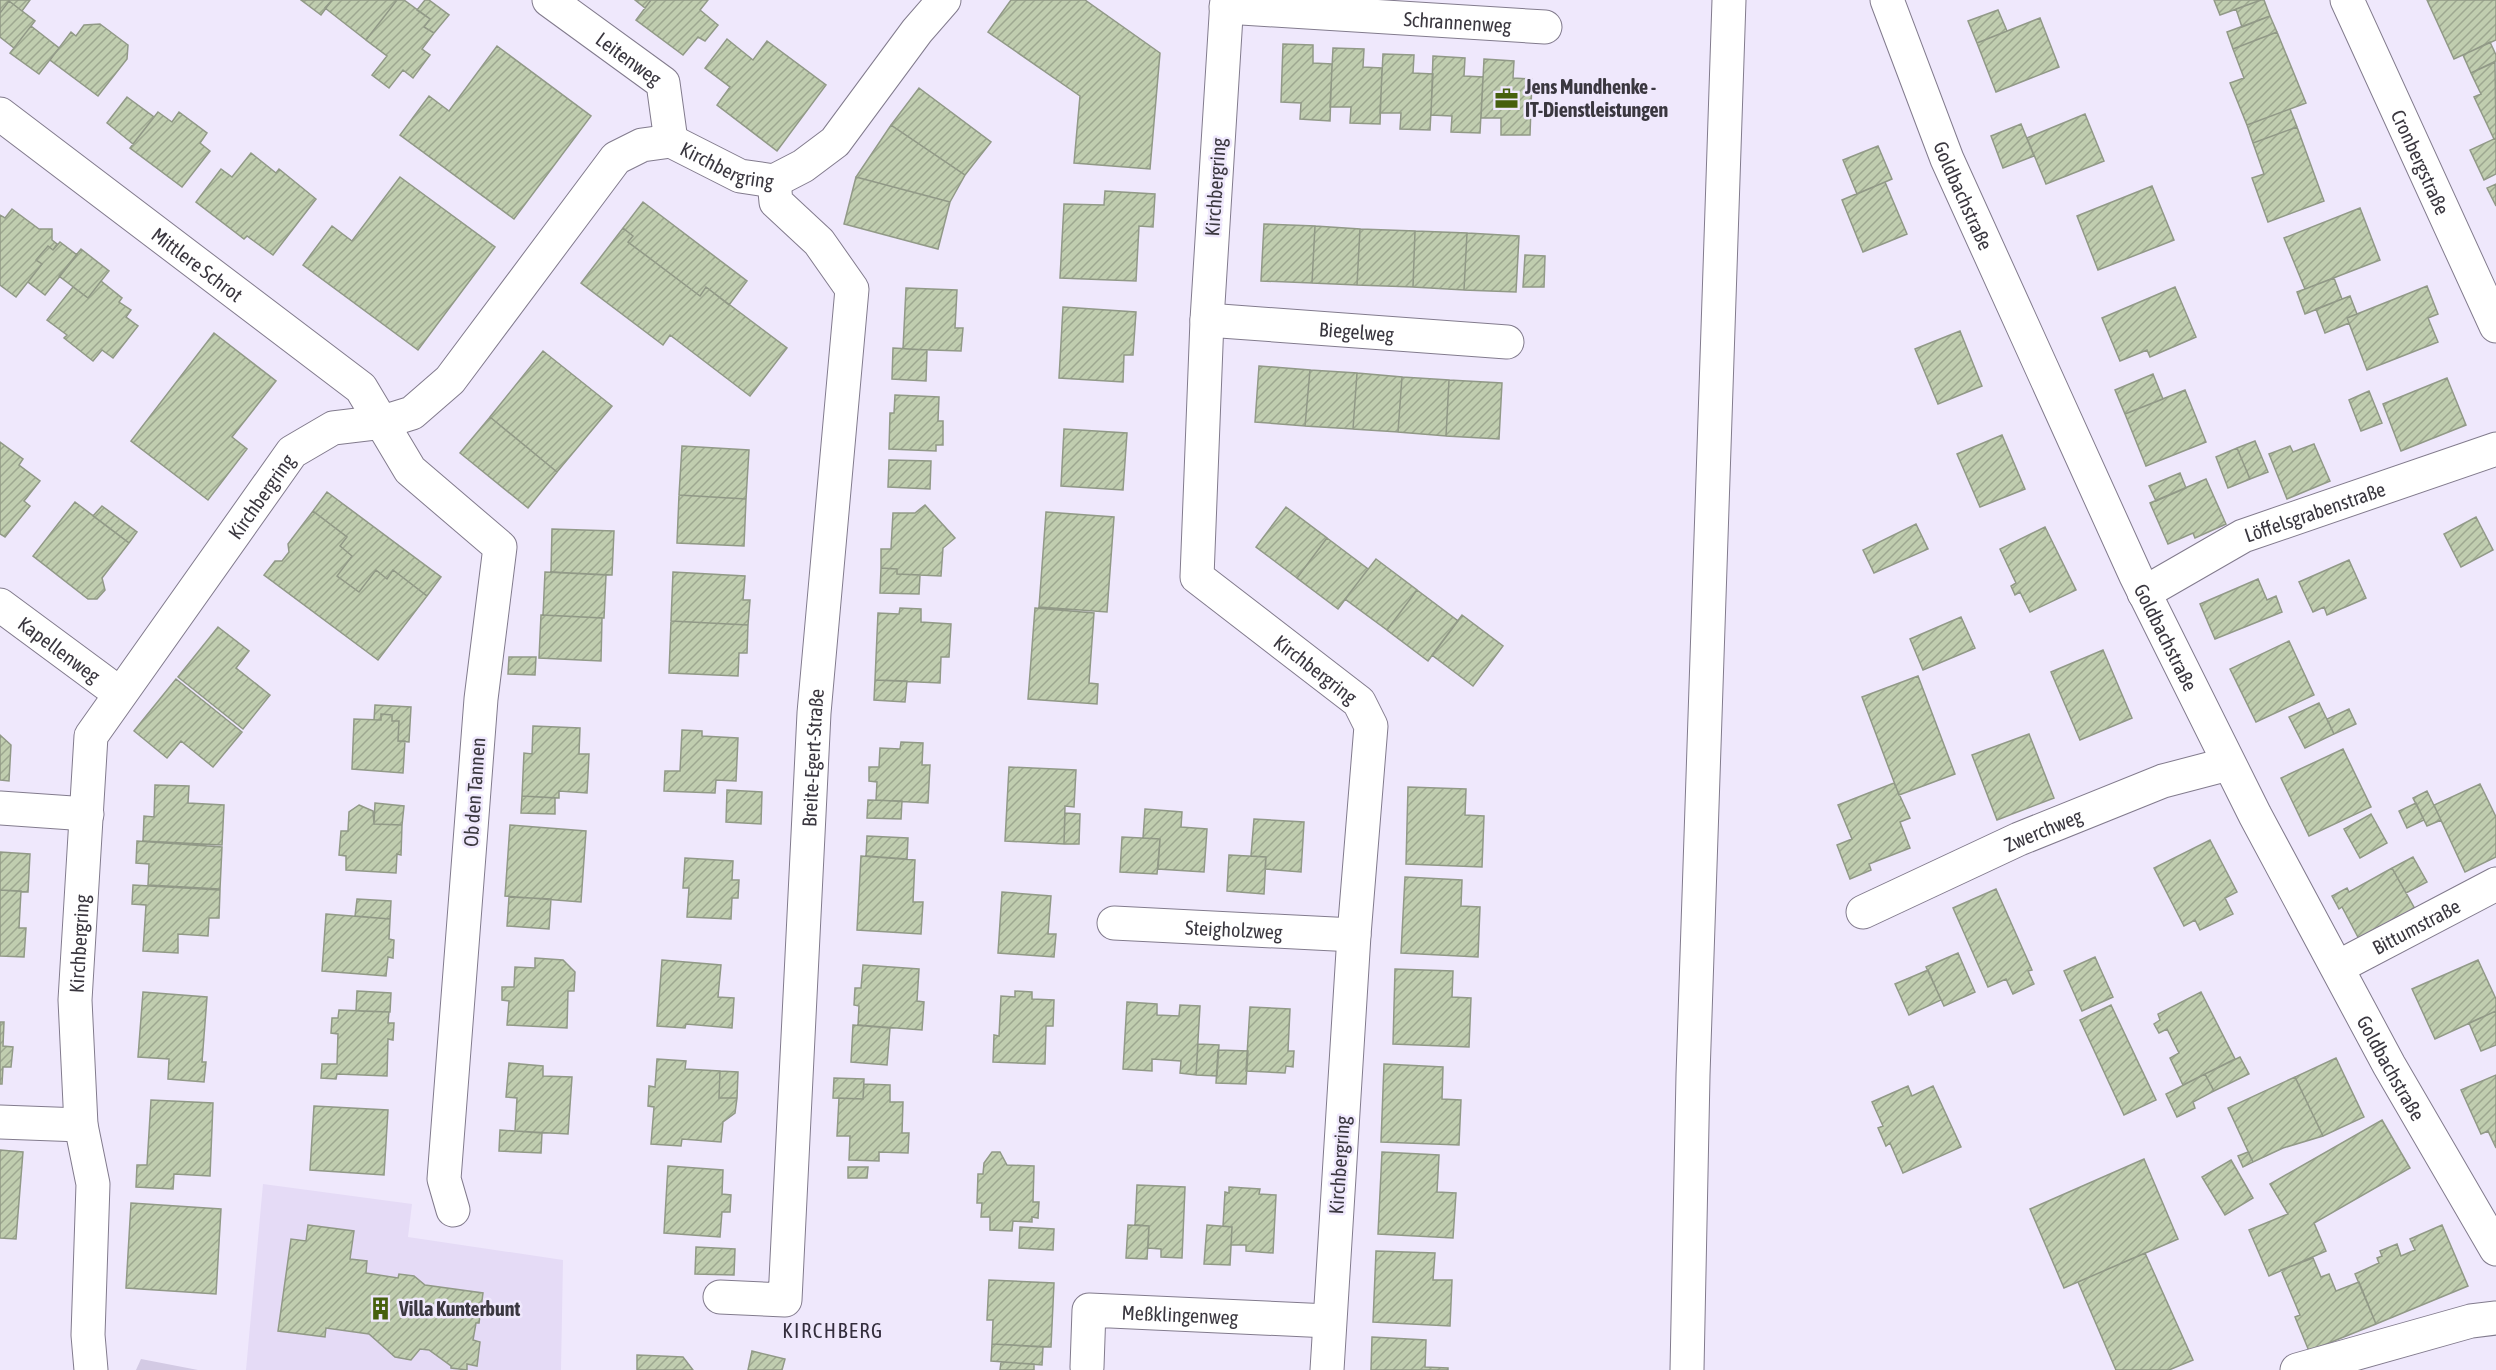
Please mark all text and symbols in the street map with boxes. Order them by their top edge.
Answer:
street label: Schrannenweg [1403,7,1513,36]
street label: Leitenweg [592,27,667,90]
place label: Jens Mundhenke - IT-Dienstleistungen [1524,75,1668,121]
office icon: Jens Mundhenke - IT-Dienstleistungen [1494,85,1520,111]
street label: Cronbergstraße [2387,106,2455,218]
street label: Kirchbergring [677,136,776,192]
street label: Kirchbergring [1200,137,1230,237]
street label: Goldbachstraße [1930,138,1998,253]
street label: Mittlere Schrot [148,222,248,306]
street label: Biegelweg [1318,317,1395,345]
street label: Kirchbergring [223,449,299,543]
street label: Löffelsgrabenstraße [2241,477,2388,546]
street label: Goldbachstraße [2130,580,2203,694]
street label: Kapellenweg [14,611,105,687]
street label: Kirchbergring [1270,629,1362,708]
street label: Breite-Egert-Straße [797,688,828,827]
street label: Ob den Tannen [459,736,489,848]
street label: Zwerchweg [2000,803,2086,856]
street label: Kirchbergring [64,893,93,994]
street label: Bittumstraße [2368,894,2464,959]
street label: Steigholzweg [1185,915,1283,943]
street label: Goldbachstraße [2353,1011,2430,1124]
street label: Kirchbergring [1324,1115,1354,1215]
building icon: Villa Kunterbunt [368,1295,394,1321]
place label: Villa Kunterbunt [398,1297,520,1320]
street label: Meßklingenweg [1121,1300,1239,1328]
district label: KIRCHBERG [782,1318,884,1342]

